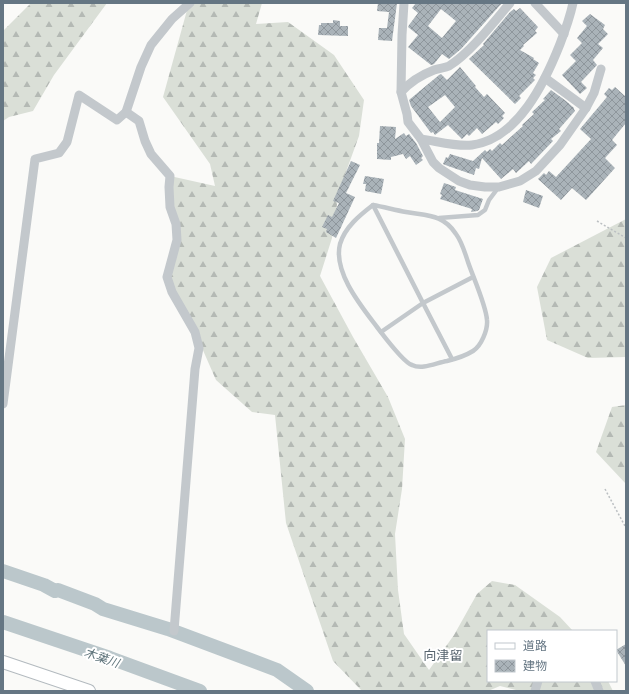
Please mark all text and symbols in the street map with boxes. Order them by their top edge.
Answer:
legend [487,630,617,682]
text: 道路 [523,638,547,652]
water label: 木葉川 [83,645,123,670]
district label: 向津留 [423,647,463,663]
text: 建物 [523,658,547,672]

